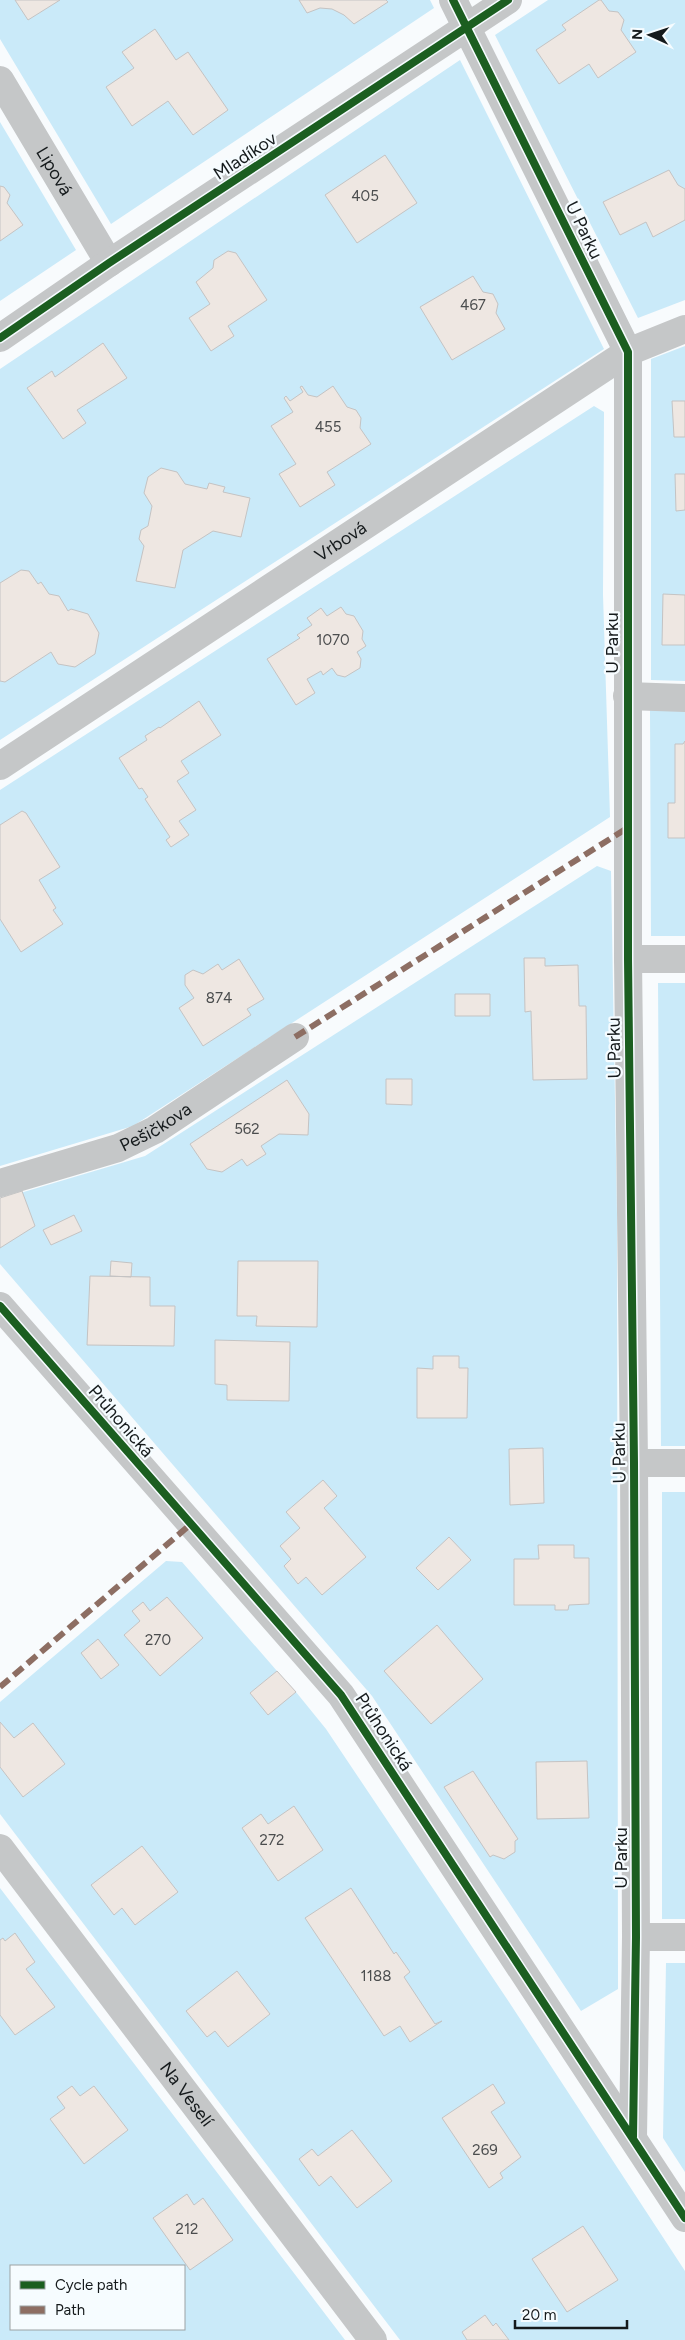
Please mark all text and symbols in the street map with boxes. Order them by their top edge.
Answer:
north arrow [625,10,675,60]
text: N [629,28,646,40]
street label: Mladíkov [209,127,281,185]
street label: Lipová [31,143,77,199]
house number: 405 [351,187,379,205]
street label: U Parku [561,198,607,262]
house number: 467 [460,296,486,314]
house number: 455 [315,418,341,436]
street label: Vrbová [311,516,371,566]
street label: U Parku [601,612,623,674]
house number: 1070 [316,631,350,649]
house number: 874 [206,989,232,1007]
street label: U Parku [602,1017,626,1079]
street label: Pešičkova [116,1098,196,1157]
house number: 562 [234,1120,260,1138]
street label: Průhonická [84,1380,158,1462]
street label: U Parku [607,1422,631,1484]
house number: 270 [145,1631,171,1649]
street label: Průhonická [351,1689,417,1775]
street label: U Parku [610,1827,632,1889]
house number: 272 [260,1831,284,1849]
house number: 1188 [361,1967,391,1985]
street label: Na Veselí [155,2057,219,2132]
house number: 269 [472,2141,498,2159]
house number: 212 [176,2220,198,2238]
legend [10,2265,185,2330]
text: Cycle path [55,2276,127,2294]
scale bar [515,2298,628,2330]
text: Path [55,2301,85,2319]
text: 20 m [522,2306,556,2324]

